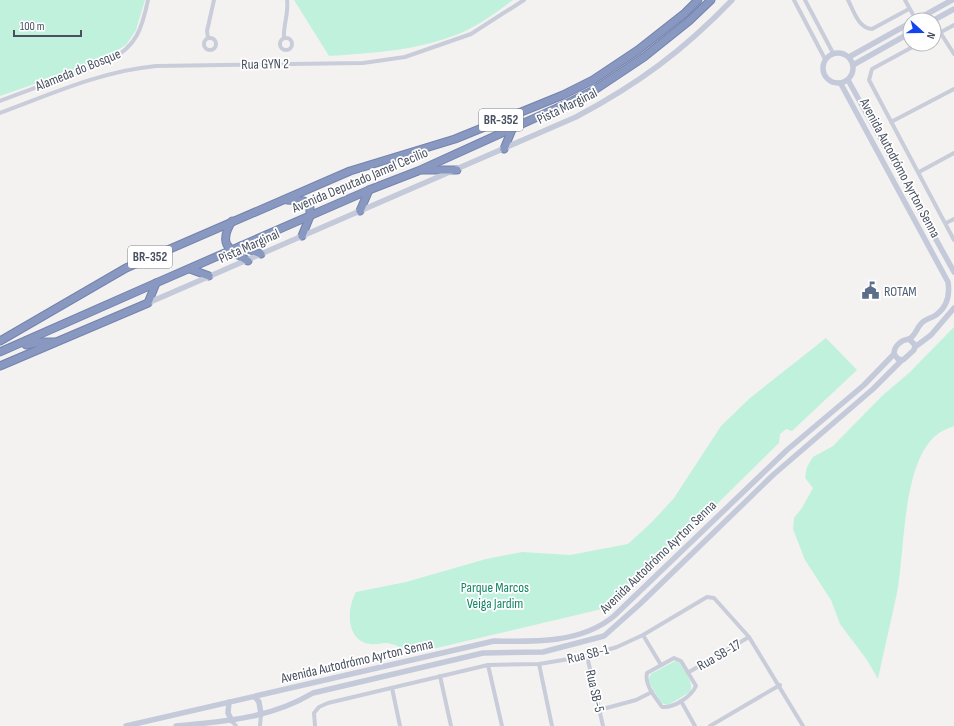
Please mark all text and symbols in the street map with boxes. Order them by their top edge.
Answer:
scale bar [14,12,81,38]
north arrow [902,12,942,52]
text: 100 m [20,19,45,34]
text: N [924,30,938,41]
street label: Alameda do Bosque [32,45,123,95]
street label: Rua GYN 2 [241,55,289,73]
street label: Pista Marginal [534,84,600,128]
street label: Avenida Autodrómo Ayrton Senna [855,94,944,241]
road number: BR-352 [479,109,523,131]
street label: Avenida Deputado Jamel Cecilio [289,144,431,217]
street label: Pista Marginal [216,225,282,267]
road number: BR-352 [128,246,172,268]
public building icon: ROTAM [861,281,881,301]
place label: ROTAM [884,283,916,300]
street label: Avenida Autodrómo Ayrton Senna [595,497,720,618]
park label: Parque Marcos Veiga Jardim [461,579,529,612]
street label: Avenida Autodrómo Ayrton Senna [278,635,435,687]
street label: Rua SB-17 [694,635,744,674]
street label: Rua SB-1 [565,641,611,667]
street label: Rua SB-5 [582,668,608,714]

